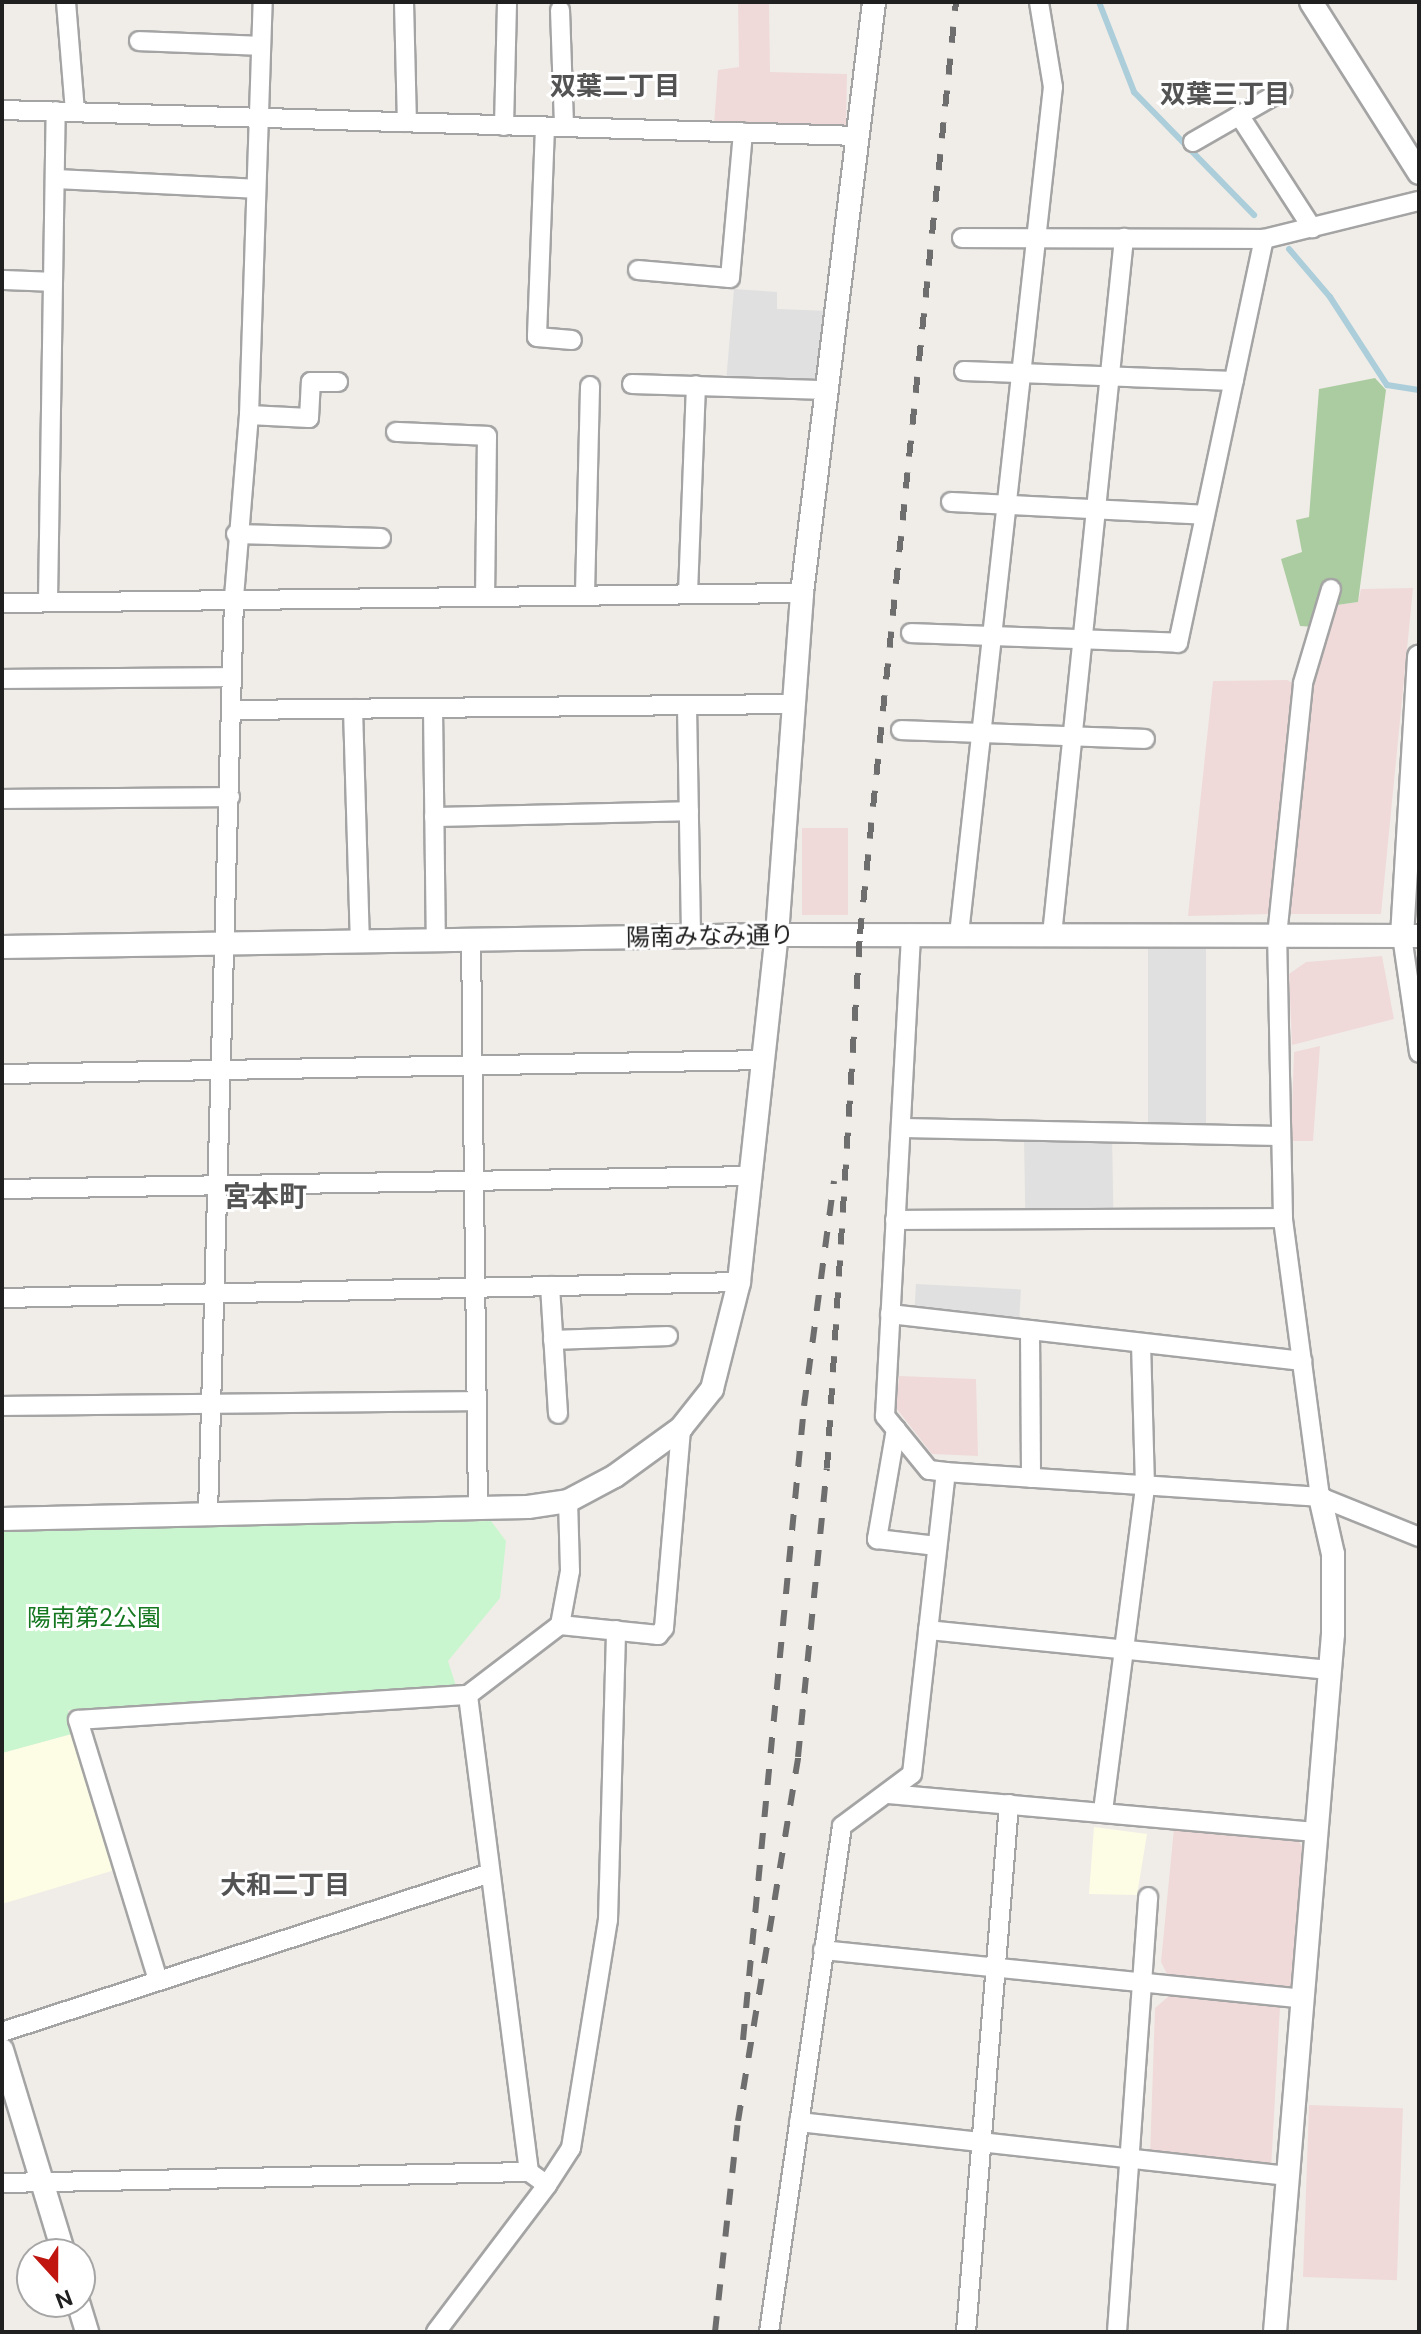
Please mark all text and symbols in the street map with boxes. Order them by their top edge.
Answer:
district label: 双葉二丁目 [550,71,680,103]
district label: 双葉三丁目 [1160,79,1290,111]
street label: 陽南みなみ通り [626,920,794,952]
district label: 宮本町 [223,1180,307,1214]
park label: 陽南第2公園 [27,1604,161,1632]
district label: 大和二丁目 [220,1870,350,1902]
north arrow [16,2238,96,2318]
text: N [51,2283,77,2315]

